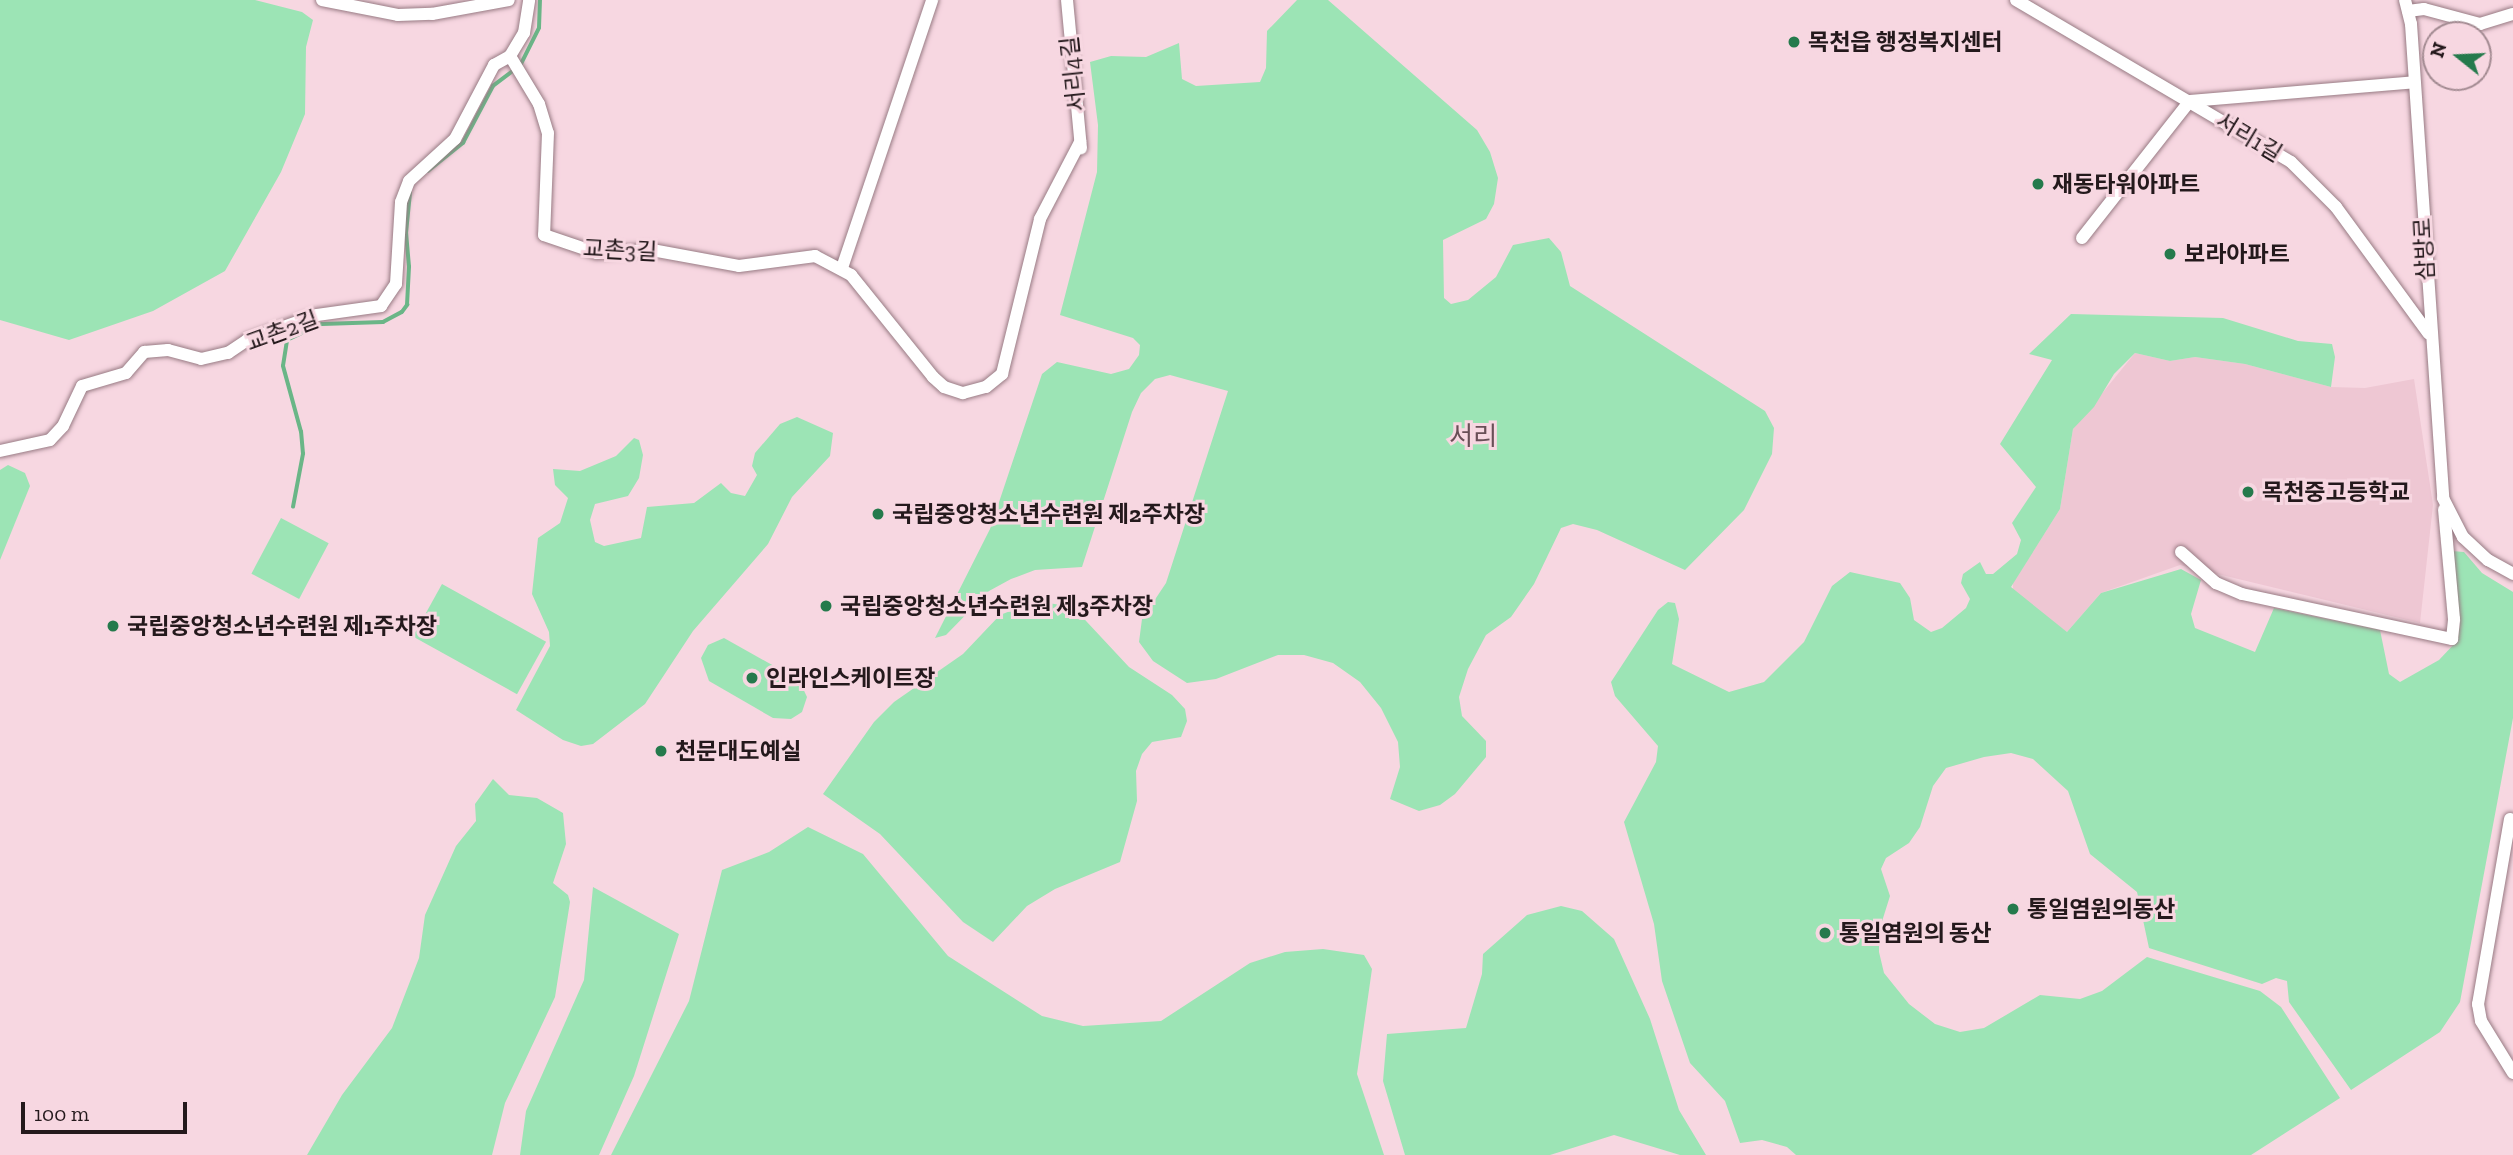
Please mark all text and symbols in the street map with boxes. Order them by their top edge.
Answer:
north arrow [2422,21,2492,91]
place label: 목천읍 행정복지센터 [1808,28,2003,56]
marker: 목천읍 행정복지센터 [1786,34,1802,50]
street label: 서리4길 [1055,35,1091,113]
text: N [2425,40,2452,60]
street label: 서리1길 [2211,107,2287,167]
place label: 재동타워아파트 [2052,170,2200,198]
marker: 재동타워아파트 [2030,176,2046,192]
street label: 삼방로 [2409,217,2439,281]
street label: 교촌3길 [582,234,658,266]
place label: 보라아파트 [2184,240,2290,268]
marker: 보라아파트 [2162,246,2178,262]
street label: 교촌2길 [242,305,322,357]
district label: 서리 [1449,421,1497,453]
place label: 목천중고등학교 [2262,478,2410,506]
marker: 목천중고등학교 [2240,484,2256,500]
place label: 국립중앙청소년수련원 제2주차장 [892,500,1205,528]
marker: 국립중앙청소년수련원 제2주차장 [870,506,886,522]
place label: 국립중앙청소년수련원 제3주차장 [840,592,1153,620]
marker: 국립중앙청소년수련원 제3주차장 [818,598,834,614]
place label: 국립중앙청소년수련원 제1주차장 [127,612,437,640]
marker: 국립중앙청소년수련원 제1주차장 [105,618,121,634]
place label: 인라인스케이트장 [766,664,935,692]
marker: 인라인스케이트장 [744,670,760,686]
place label: 천문대도예실 [675,737,802,765]
marker: 천문대도예실 [653,743,669,759]
place label: 통일염원의동산 [2027,895,2175,923]
marker: 통일염원의동산 [2005,901,2021,917]
place label: 통일염원의 동산 [1839,919,1991,947]
marker: 통일염원의 동산 [1817,925,1833,941]
scale bar [24,1088,191,1132]
text: 100 m [34,1101,89,1126]

